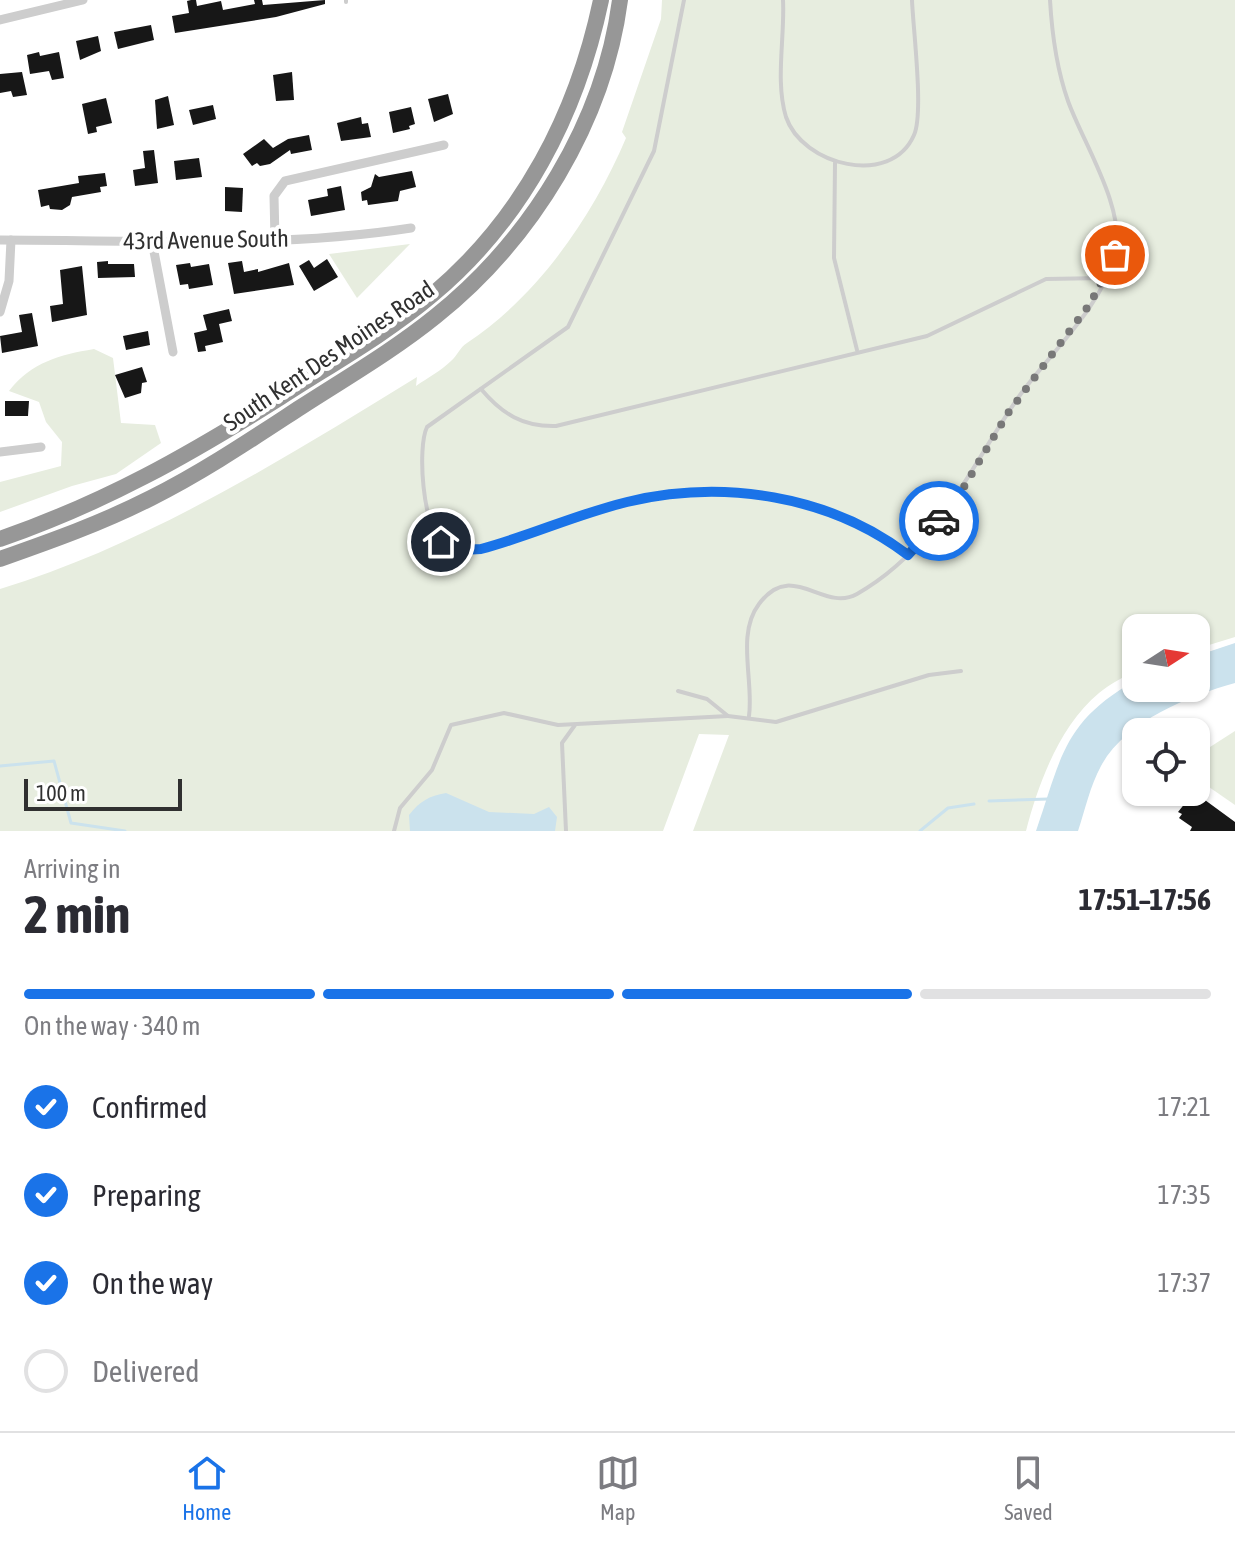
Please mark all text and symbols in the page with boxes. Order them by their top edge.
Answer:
pin [1081,221,1149,289]
street label: 43rd Avenue South [123,225,289,254]
icon: bag [1093,233,1137,277]
street label: South Kent Des Moines Road [218,275,439,436]
courier [899,481,979,561]
icon: car [917,499,961,543]
pin [407,508,475,576]
icon: home [419,520,463,564]
north arrow [1122,614,1210,702]
map controls [1122,614,1210,806]
button: locate [1122,718,1210,806]
scale bar [24,775,182,811]
text: 100 m [36,780,86,806]
text: Arriving in [24,854,121,884]
text: 17:51–17:56 [1079,882,1211,916]
text: 2 min [24,884,130,944]
text: On the way · 340 m [24,1011,201,1041]
icon: check [24,1085,68,1129]
text: Confirmed [92,1090,207,1124]
text: 17:21 [1157,1092,1211,1122]
icon: check [24,1173,68,1217]
text: Preparing [92,1178,201,1212]
text: 17:35 [1157,1180,1211,1210]
icon: check [24,1261,68,1305]
text: On the way [92,1266,213,1300]
text: 17:37 [1157,1268,1211,1298]
text: Delivered [92,1354,200,1388]
tab: Home [182,1451,231,1525]
tab: Map [596,1451,640,1525]
tab: Saved [1004,1451,1053,1525]

